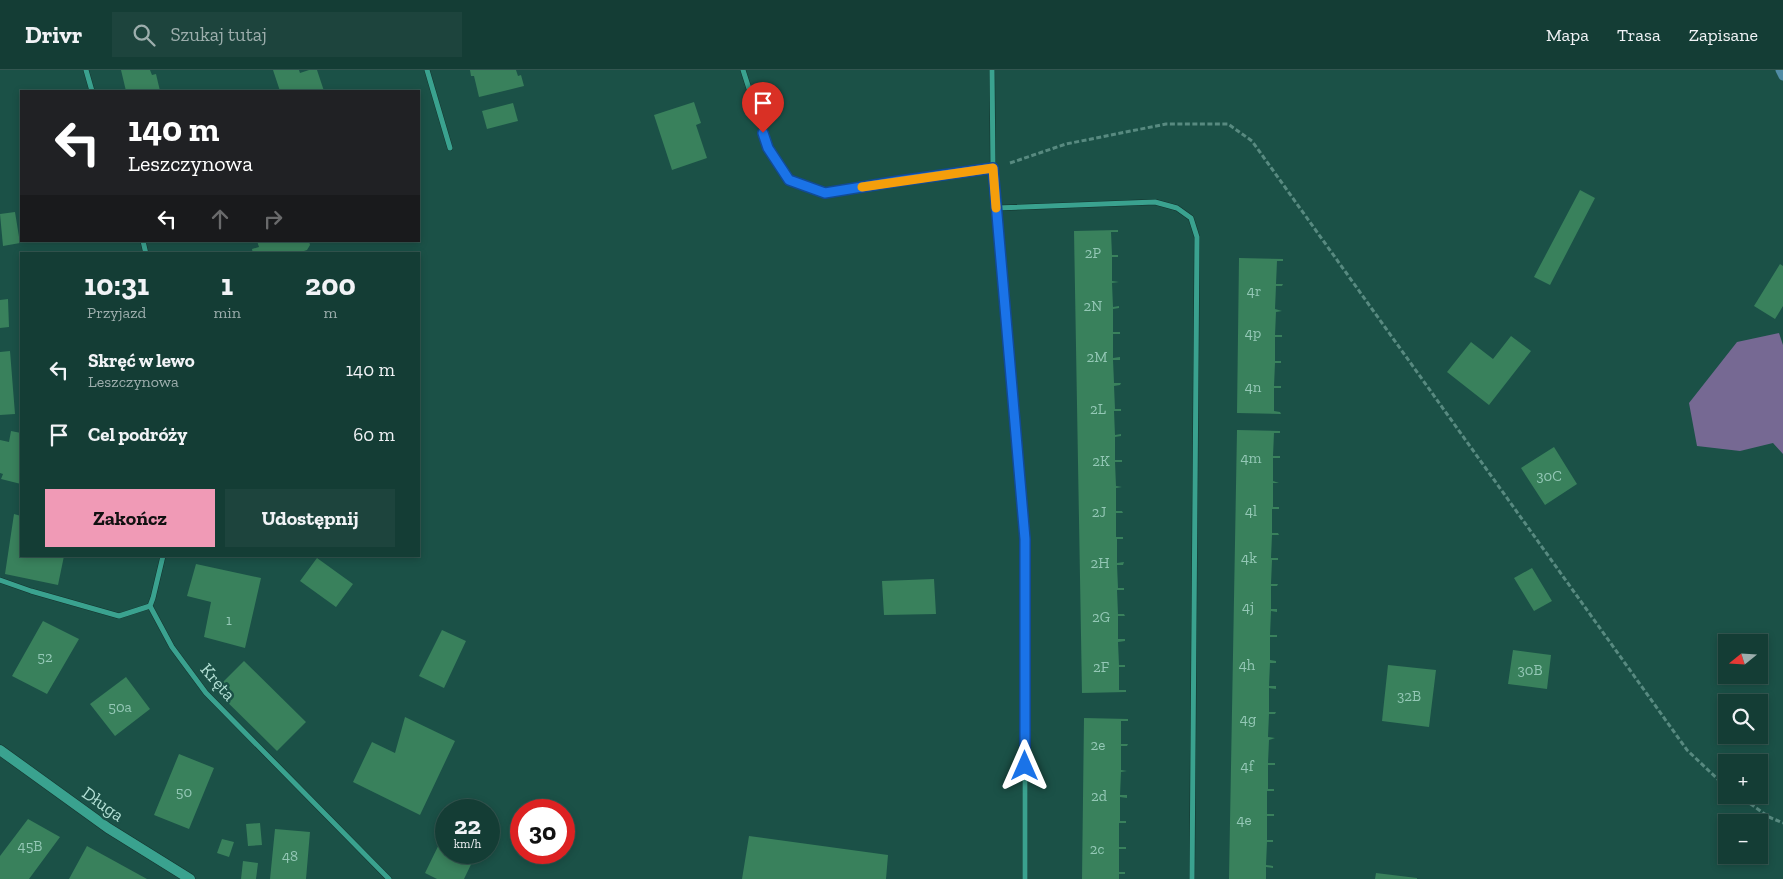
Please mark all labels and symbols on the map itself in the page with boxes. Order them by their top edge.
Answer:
pin [742,82,784,133]
house number: 2P [1085,244,1102,262]
house number: 4r [1247,282,1261,300]
house number: 2N [1084,297,1102,315]
house number: 4p [1245,324,1261,342]
house number: 2M [1087,348,1107,366]
house number: 4n [1245,378,1262,396]
house number: 2L [1090,400,1106,418]
house number: 4m [1240,449,1262,467]
house number: 2K [1092,452,1110,470]
house number: 30C [1536,467,1562,485]
house number: 4l [1245,502,1257,520]
house number: 2J [1092,503,1106,521]
house number: 4k [1241,549,1257,567]
house number: 2H [1090,554,1110,572]
house number: 4j [1242,598,1254,616]
house number: 2G [1092,608,1110,626]
house number: 1 [226,611,232,629]
north arrow [1718,634,1768,684]
house number: 52 [37,648,53,666]
house number: 4h [1239,656,1256,674]
house number: 2F [1093,658,1110,676]
street label: Kręta [196,659,241,706]
house number: 30B [1517,661,1543,679]
house number: 32B [1397,687,1421,705]
house number: 50a [108,698,132,716]
house number: 4g [1240,710,1256,728]
house number: 2e [1091,736,1105,754]
position arrow [998,739,1050,791]
house number: 4f [1241,757,1255,775]
street label: Długa [78,782,128,826]
house number: 50 [176,783,192,801]
house number: 2d [1091,787,1108,805]
speed limit sign: 30 [510,799,575,864]
house number: 4e [1236,811,1252,829]
house number: 45B [18,837,42,855]
house number: 2c [1090,840,1104,858]
house number: 48 [282,847,298,865]

